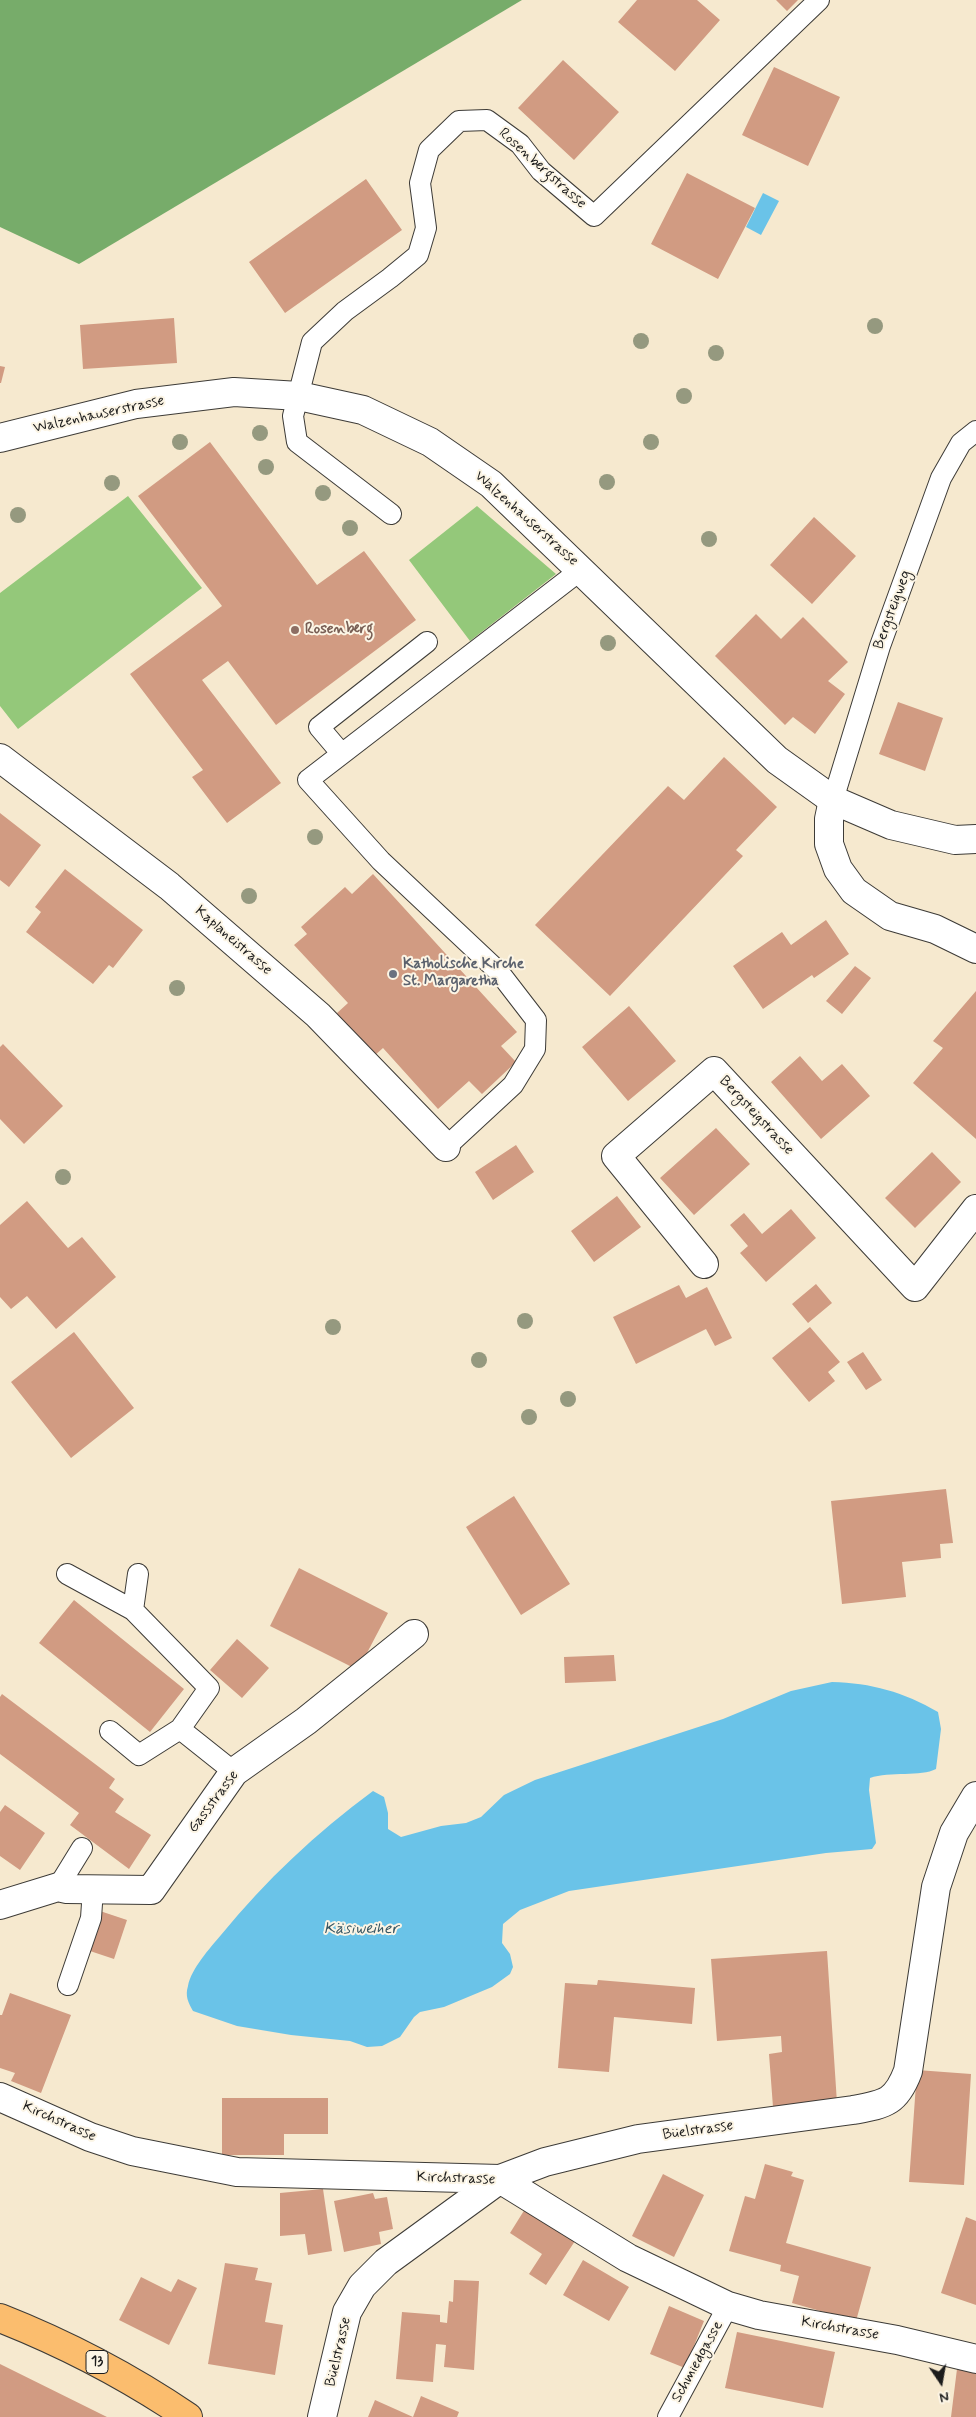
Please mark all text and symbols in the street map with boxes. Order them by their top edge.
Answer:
street label: Rosenbergstrasse [494,125,590,213]
street label: Walzenhauserstrasse [32,392,166,438]
street label: Walzenhauserstrasse [470,468,582,570]
street label: Bergsteigweg [870,568,916,652]
place label: Rosenberg [305,621,373,639]
marker: Rosenberg [289,624,301,636]
street label: Kaplaneistrasse [191,903,275,979]
place label: Katholische Kirche St. Margaretha [403,956,524,991]
marker: Katholische Kirche St. Margaretha [387,968,399,980]
street label: Bergsteigstrasse [715,1073,797,1159]
street label: Gassstrasse [185,1767,243,1837]
water label: Käsiweiher [324,1920,398,1940]
street label: Kirchstrasse [19,2098,99,2146]
street label: Büelstrasse [662,2117,734,2145]
street label: Kirchstrasse [416,2169,496,2189]
street label: Kirchstrasse [800,2313,880,2345]
street label: Büelstrasse [322,2315,356,2389]
street label: Schmiedgasse [668,2318,728,2406]
road number: 13 [86,2350,108,2374]
north arrow [916,2357,966,2407]
text: N [938,2387,951,2406]

